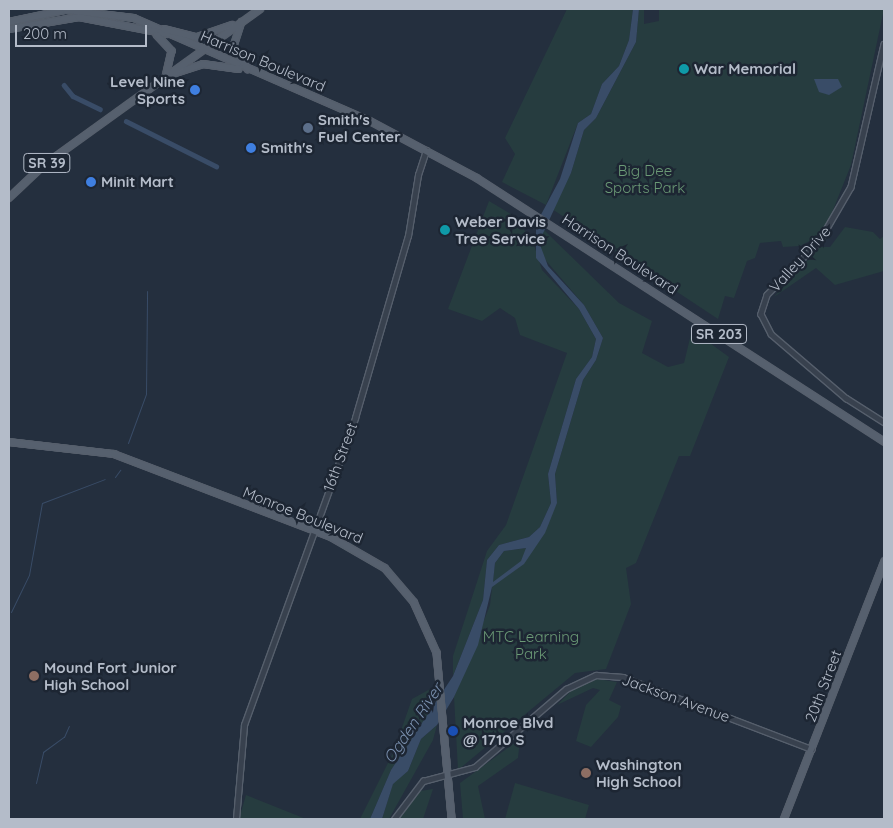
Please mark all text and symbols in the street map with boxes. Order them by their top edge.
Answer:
scale bar [18,15,150,47]
text: 200 m [23,24,67,43]
street label: Harrison Boulevard [198,27,328,95]
place label: War Memorial [694,60,796,78]
marker: War Memorial [678,63,690,75]
place label: Level Nine Sports [110,72,185,107]
marker: Level Nine Sports [189,84,201,96]
place label: Smith's Fuel Center [318,110,401,145]
marker: Smith's Fuel Center [302,122,314,134]
place label: Smith's [261,139,313,157]
marker: Smith's [245,142,257,154]
road number: SR 39 [23,152,71,174]
park label: Big Dee Sports Park [605,161,685,196]
place label: Minit Mart [101,173,174,191]
marker: Minit Mart [85,176,97,188]
street label: Harrison Boulevard [559,210,681,298]
place label: Weber Davis Tree Service [455,212,546,247]
street label: Valley Drive [766,222,834,296]
marker: Weber Davis Tree Service [439,224,451,236]
road number: SR 203 [690,322,748,346]
street label: 16th Street [319,420,361,494]
street label: Monroe Boulevard [240,483,366,547]
park label: MTC Learning Park [483,627,579,662]
street label: 20th Street [801,647,845,725]
place label: Mound Fort Junior High School [44,658,177,693]
marker: Mound Fort Junior High School [28,670,40,682]
street label: Jackson Avenue [620,670,732,726]
water label: Ogden River [379,679,447,767]
place label: Monroe Blvd @ 1710 S [463,713,553,748]
marker: Monroe Blvd @ 1710 S [447,725,459,737]
place label: Washington High School [596,755,682,790]
marker: Washington High School [580,767,592,779]

